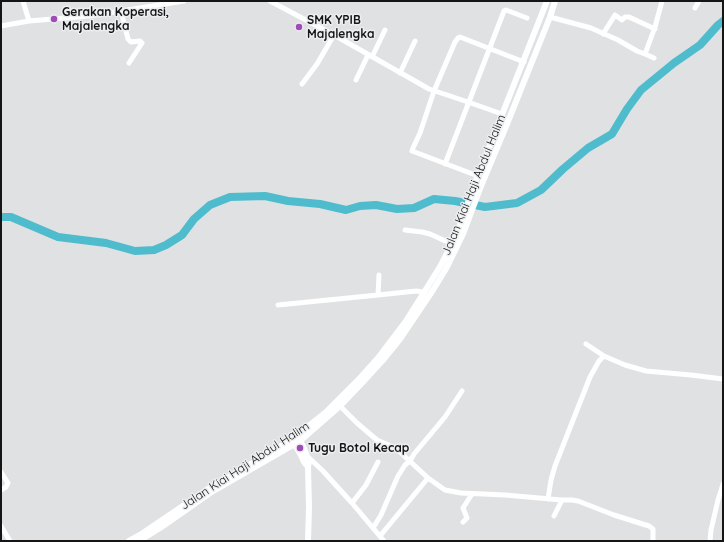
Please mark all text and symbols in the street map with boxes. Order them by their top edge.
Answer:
place label: Gerakan Koperasi, Majalengka [62,5,169,33]
place label: SMK YPIB Majalengka [307,13,375,41]
marker: Gerakan Koperasi, Majalengka [49,14,59,24]
marker: SMK YPIB Majalengka [294,22,304,32]
street label: Jalan Kiai Haji Abdul Halim [439,112,509,258]
street label: Jalan Kiai Haji Abdul Halim [178,419,312,513]
place label: Tugu Botol Kecap [308,441,409,455]
marker: Tugu Botol Kecap [295,443,305,453]

